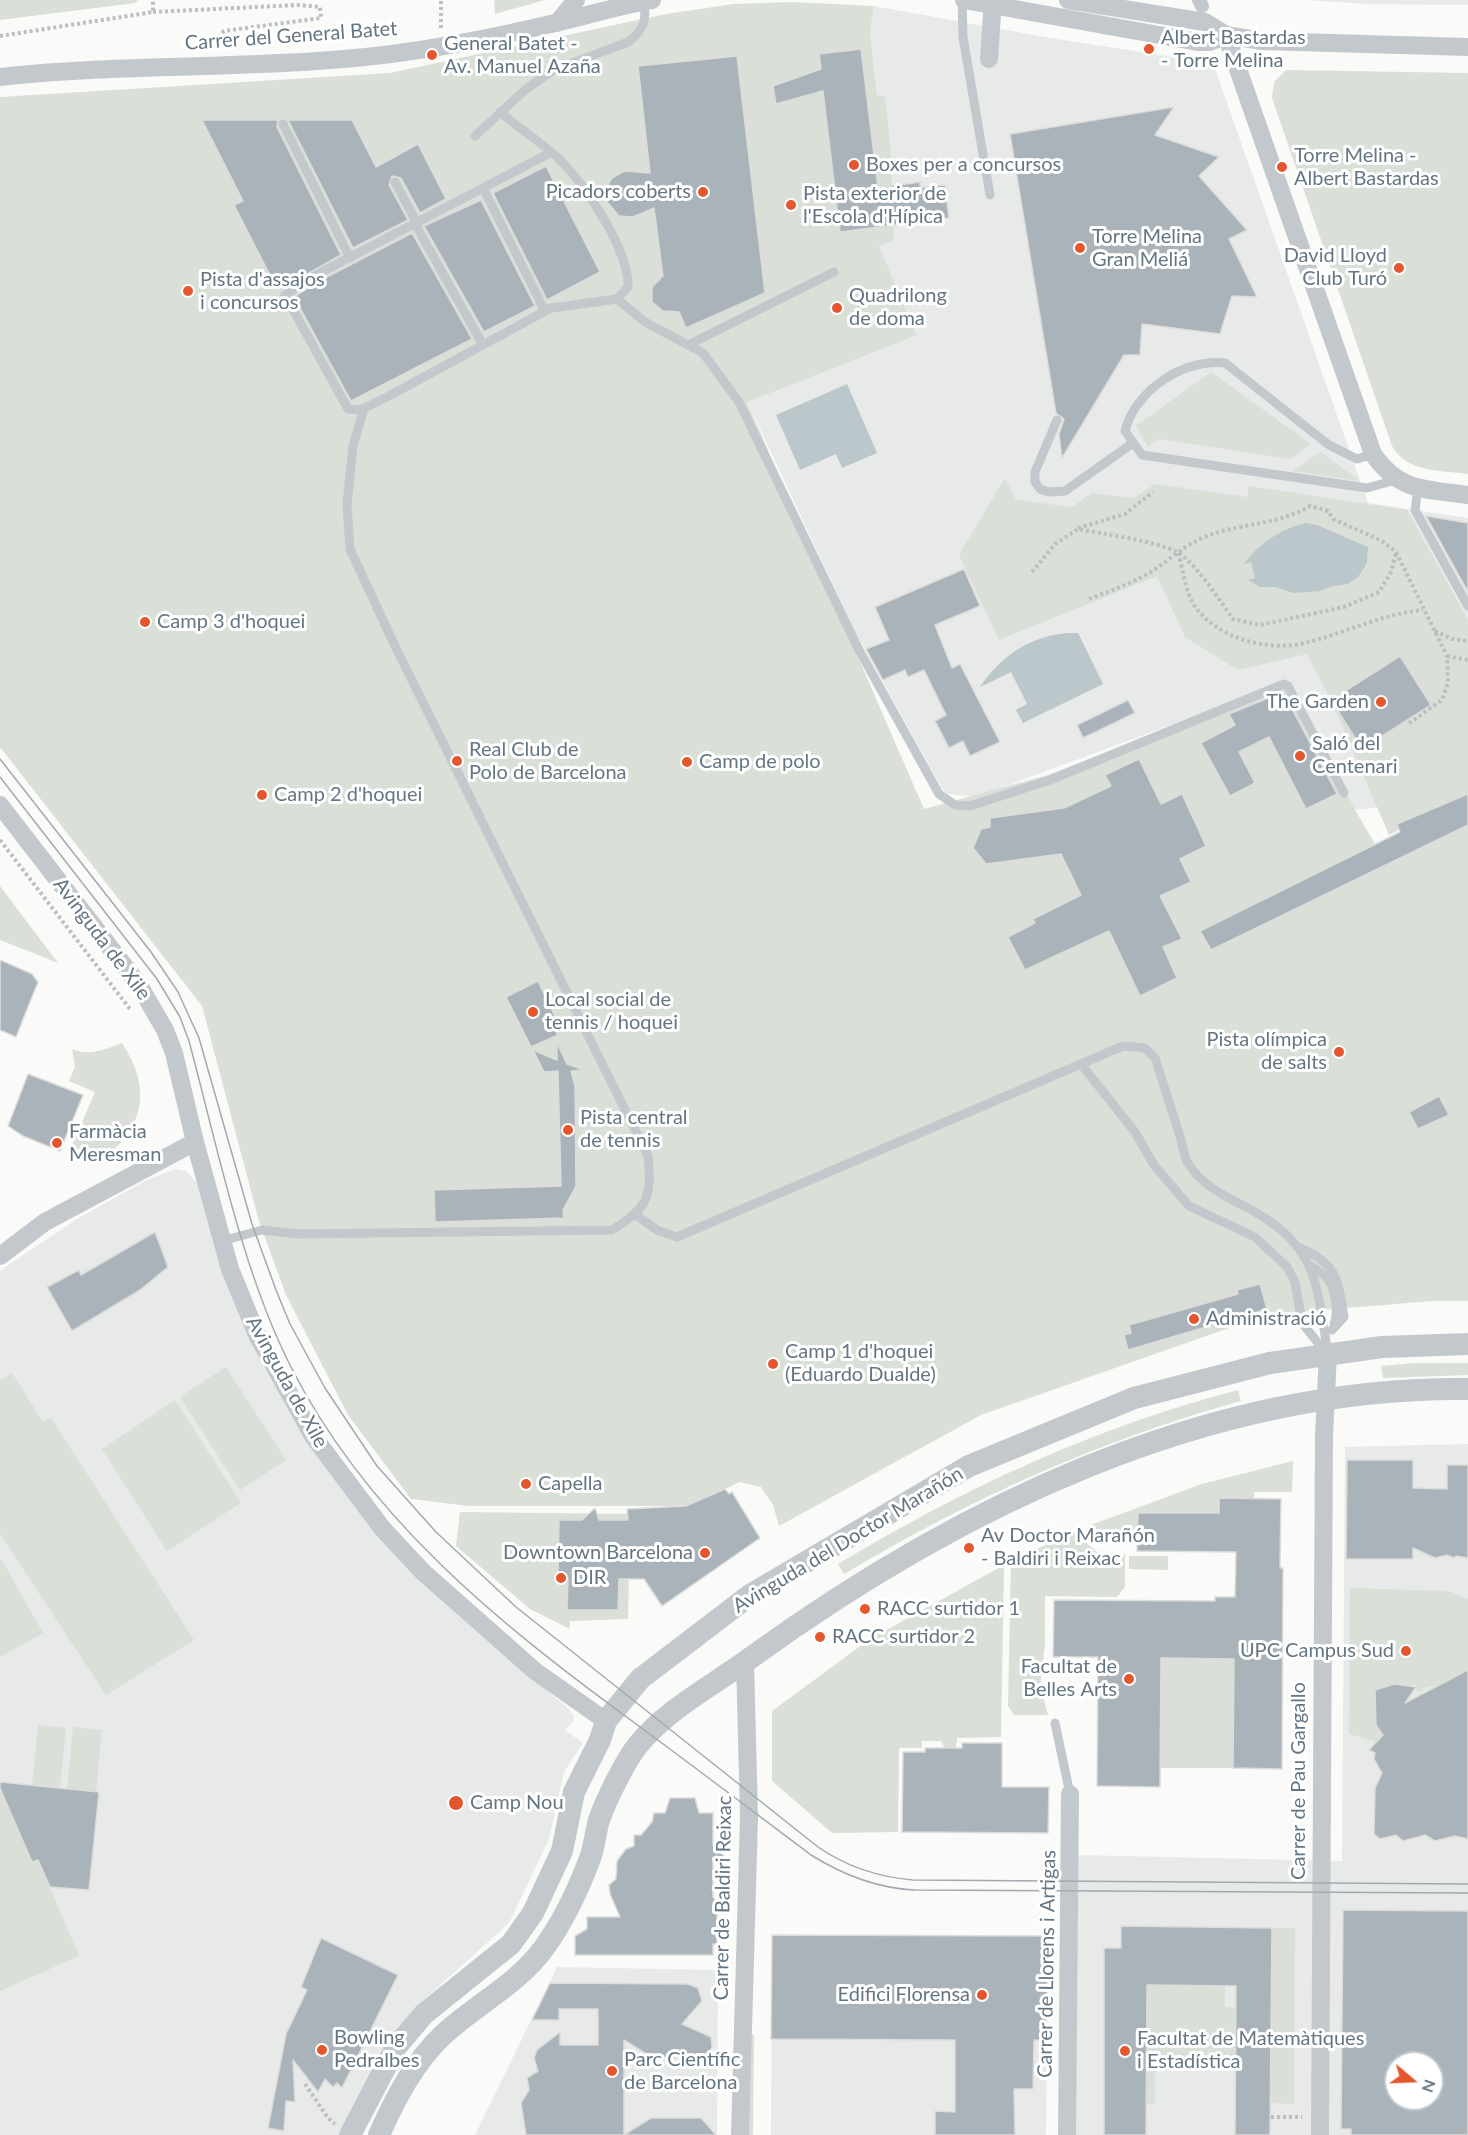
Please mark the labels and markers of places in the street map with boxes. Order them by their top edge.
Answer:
place label: Albert Bastardas - Torre Melina [1161,26,1306,73]
place label: General Batet - Av. Manuel Azaña [444,32,601,79]
marker: Albert Bastardas - Torre Melina [1142,42,1156,56]
marker: General Batet - Av. Manuel Azaña [425,48,439,62]
place label: Torre Melina - Albert Bastardas [1294,144,1439,191]
place label: Boxes per a concursos [866,153,1061,177]
marker: Boxes per a concursos [847,158,861,172]
marker: Torre Melina - Albert Bastardas [1275,160,1289,174]
place label: Picadors coberts [546,180,691,204]
place label: Pista exterior de l'Escola d'Hípica [803,182,946,229]
marker: Picadors coberts [696,185,710,199]
marker: Pista exterior de l'Escola d'Hípica [784,198,798,212]
place label: Torre Melina Gran Meliá [1092,225,1202,272]
marker: Torre Melina Gran Meliá [1073,241,1087,255]
place label: David Lloyd Club Turó [1284,244,1387,291]
marker: David Lloyd Club Turó [1392,261,1406,275]
place label: Pista d'assajos i concursos [200,268,325,315]
marker: Pista d'assajos i concursos [181,284,195,298]
place label: Quadrilong de doma [849,284,947,331]
marker: Quadrilong de doma [830,301,844,315]
place label: Camp 3 d'hoquei [157,610,305,634]
marker: Camp 3 d'hoquei [138,615,152,629]
place label: The Garden [1266,690,1369,714]
marker: The Garden [1374,695,1388,709]
place label: Saló del Centenari [1312,732,1398,779]
place label: Real Club de Polo de Barcelona [469,738,627,785]
marker: Saló del Centenari [1293,749,1307,763]
place label: Camp de polo [699,750,821,774]
marker: Real Club de Polo de Barcelona [450,754,464,768]
marker: Camp de polo [680,755,694,769]
place label: Camp 2 d'hoquei [274,783,422,807]
marker: Camp 2 d'hoquei [255,788,269,802]
place label: Local social de tennis / hoquei [545,988,678,1035]
marker: Local social de tennis / hoquei [526,1005,540,1019]
place label: Pista olímpica de salts [1207,1028,1327,1075]
marker: Pista olímpica de salts [1332,1045,1346,1059]
place label: Pista central de tennis [580,1106,688,1153]
place label: Farmàcia Meresman [69,1120,161,1167]
marker: Pista central de tennis [561,1123,575,1137]
marker: Farmàcia Meresman [50,1136,64,1150]
place label: Administració [1206,1307,1326,1331]
marker: Administració [1187,1312,1201,1326]
place label: Camp 1 d'hoquei (Eduardo Dualde) [785,1340,936,1387]
marker: Camp 1 d'hoquei (Eduardo Dualde) [766,1357,780,1371]
place label: Capella [538,1472,602,1496]
marker: Capella [519,1477,533,1491]
place label: Av Doctor Marañón - Baldiri i Reixac [981,1524,1155,1571]
place label: Downtown Barcelona [503,1541,693,1565]
marker: Av Doctor Marañón - Baldiri i Reixac [962,1541,976,1555]
marker: Downtown Barcelona [698,1546,712,1560]
place label: DIR [573,1566,606,1590]
marker: DIR [554,1571,568,1585]
place label: RACC surtidor 1 [877,1597,1020,1621]
marker: RACC surtidor 1 [858,1602,872,1616]
place label: RACC surtidor 2 [832,1625,975,1649]
marker: RACC surtidor 2 [813,1630,827,1644]
place label: UPC Campus Sud [1240,1639,1394,1663]
marker: UPC Campus Sud [1399,1644,1413,1658]
place label: Facultat de Belles Arts [1021,1655,1117,1702]
marker: Facultat de Belles Arts [1122,1672,1136,1686]
place label: Camp Nou [470,1791,564,1815]
marker: Camp Nou [447,1794,465,1812]
place label: Edifici Florensa [838,1983,970,2007]
marker: Edifici Florensa [975,1988,989,2002]
place label: Bowling Pedralbes [334,2026,419,2073]
place label: Facultat de Matemàtiques i Estadística [1137,2027,1364,2074]
marker: Bowling Pedralbes [315,2043,329,2057]
marker: Facultat de Matemàtiques i Estadística [1118,2044,1132,2058]
place label: Parc Científic de Barcelona [624,2048,740,2095]
marker: Parc Científic de Barcelona [605,2064,619,2078]

